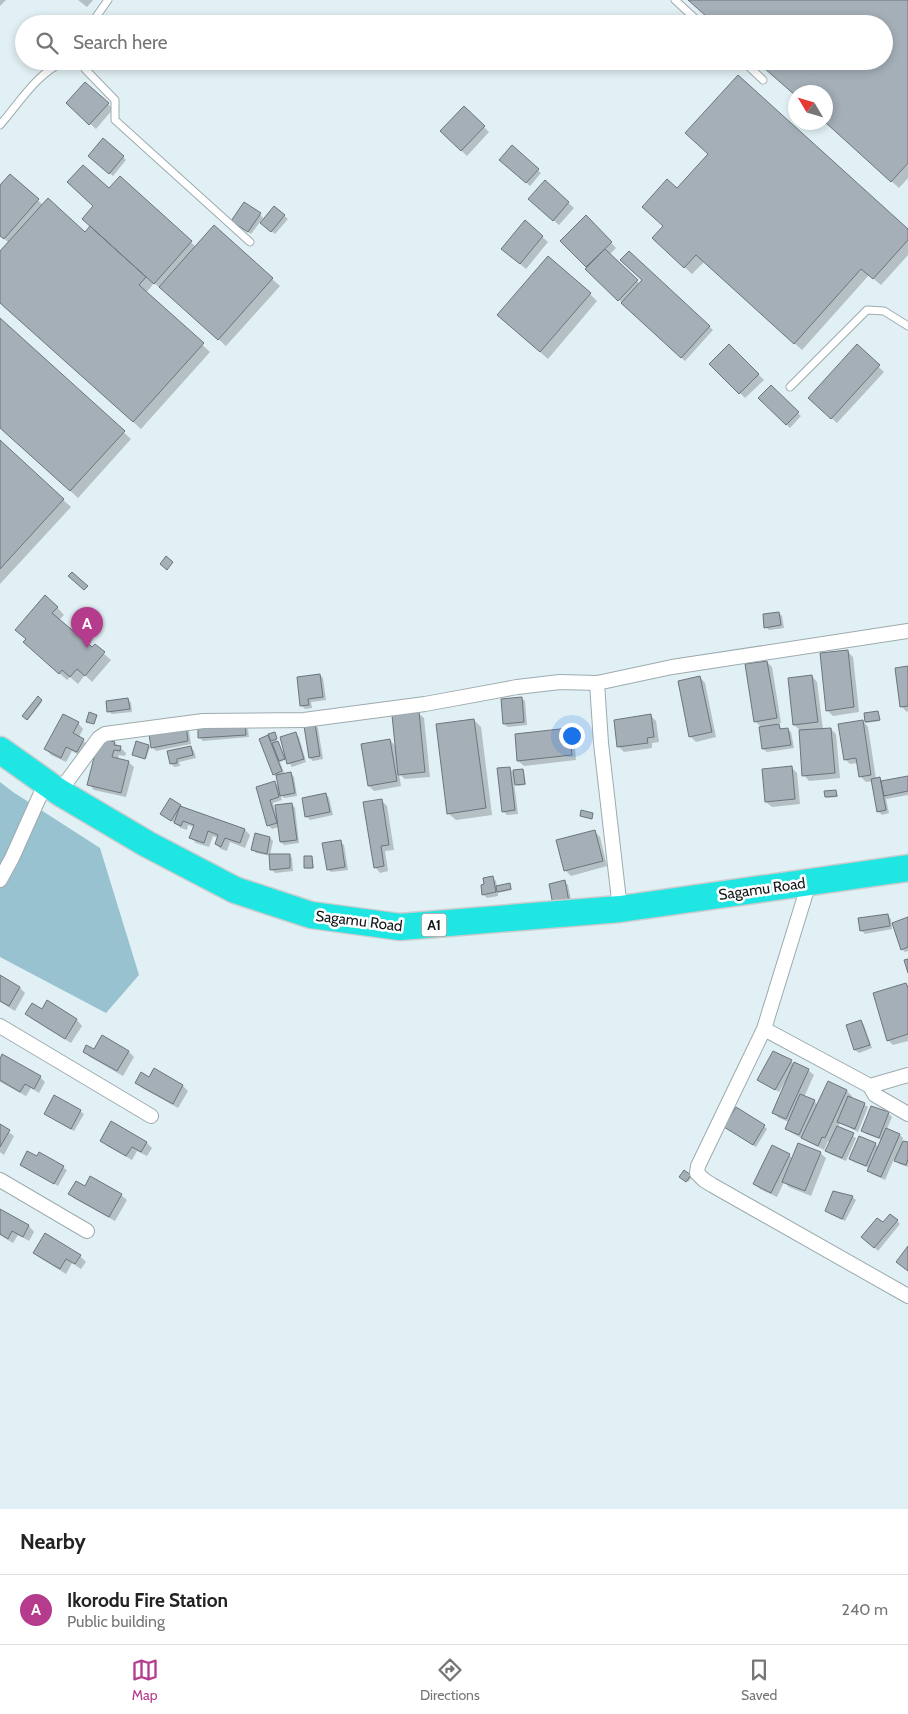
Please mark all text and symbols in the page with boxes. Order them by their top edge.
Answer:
search box [15,15,893,70]
icon: search [33,29,61,57]
text: Search here [73,31,167,54]
north arrow [788,85,833,130]
pin: A [71,607,103,648]
your location [559,723,585,749]
street label: Sagamu Road [717,874,807,904]
street label: Sagamu Road [314,907,404,935]
road number: A1 [422,914,446,936]
text: Nearby [20,1529,86,1554]
text: Ikorodu Fire Station [67,1589,228,1612]
text: A [31,1600,41,1619]
text: 240 m [842,1600,888,1619]
text: Public building [67,1612,165,1631]
tab: Map [131,1656,159,1704]
tab: Directions [420,1656,480,1704]
tab: Saved [741,1656,777,1704]

